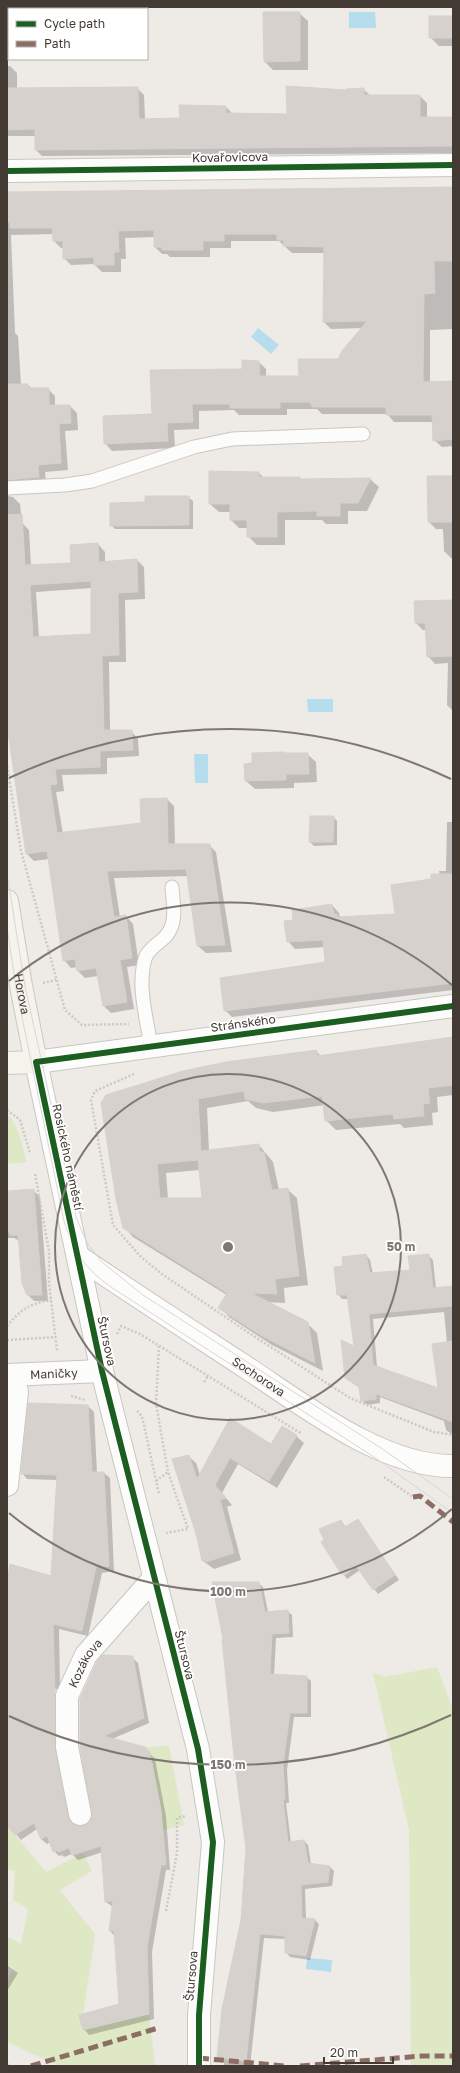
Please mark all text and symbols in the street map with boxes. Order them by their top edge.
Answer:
legend [8,8,148,60]
text: Cycle path [44,16,105,31]
text: Path [44,36,71,51]
street label: Kovařovicova [192,149,268,165]
street label: Horova [12,972,34,1015]
street label: Stránského [210,1011,276,1035]
street label: Rosického náměstí [49,1102,87,1212]
text: 50 m [387,1239,415,1254]
centre of rings [221,1240,235,1254]
street label: Štursova [94,1315,120,1367]
street label: Sochorova [230,1353,288,1399]
street label: Maničky [30,1365,78,1382]
text: 100 m [210,1584,246,1599]
street label: Štursova [172,1629,198,1681]
street label: Kozákova [65,1635,105,1690]
text: 150 m [211,1757,245,1772]
street label: Štursova [181,1950,201,2002]
scale bar [324,2039,393,2065]
text: 20 m [330,2045,358,2060]

